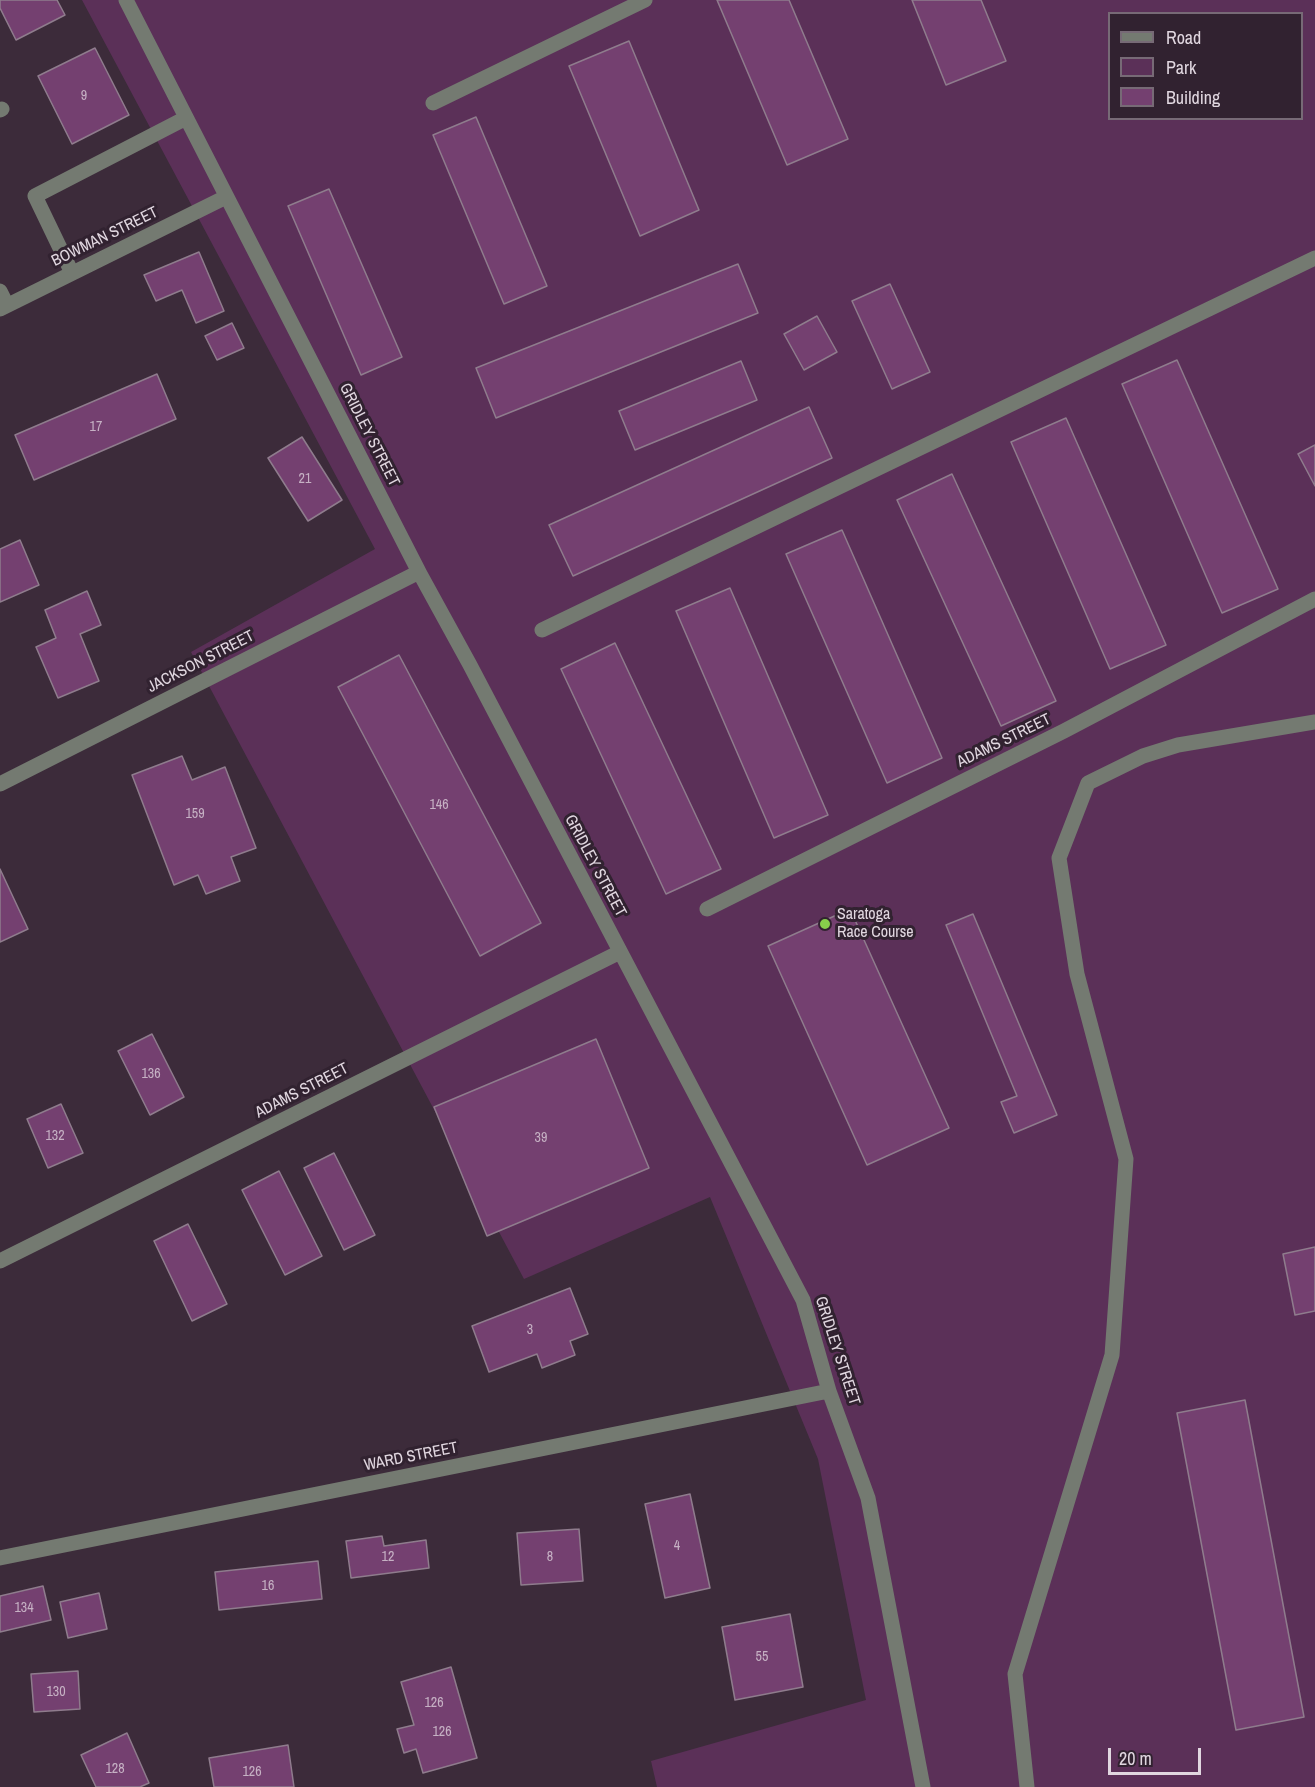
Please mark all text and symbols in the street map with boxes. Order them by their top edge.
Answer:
legend [1108,12,1303,120]
text: Road [1166,25,1201,50]
text: Park [1166,55,1196,80]
text: Building [1166,85,1220,110]
house number: 9 [81,88,87,104]
street label: BOWMAN STREET [49,203,161,271]
street label: GRIDLEY STREET [335,380,403,490]
house number: 17 [90,419,102,435]
house number: 21 [299,471,311,487]
street label: JACKSON STREET [144,627,258,697]
street label: ADAMS STREET [954,710,1054,772]
house number: 146 [429,797,449,813]
house number: 159 [185,806,205,822]
street label: GRIDLEY STREET [560,812,630,920]
place label: Saratoga Race Course [837,905,914,943]
marker: Saratoga Race Course [818,917,832,931]
street label: ADAMS STREET [252,1059,352,1123]
house number: 136 [141,1066,161,1082]
house number: 132 [45,1128,65,1144]
house number: 39 [535,1130,547,1146]
street label: GRIDLEY STREET [810,1294,864,1408]
house number: 3 [527,1322,533,1338]
street label: WARD STREET [363,1439,459,1475]
house number: 4 [674,1538,680,1554]
house number: 12 [382,1549,394,1565]
house number: 8 [547,1549,553,1565]
house number: 16 [262,1578,274,1594]
house number: 134 [14,1600,34,1616]
house number: 55 [756,1649,768,1665]
house number: 130 [46,1684,66,1700]
house number: 126 [424,1695,444,1711]
house number: 126 [432,1724,452,1740]
scale bar [1111,1736,1204,1774]
text: 20 m [1119,1746,1152,1771]
house number: 128 [105,1761,125,1777]
house number: 126 [242,1764,262,1780]

